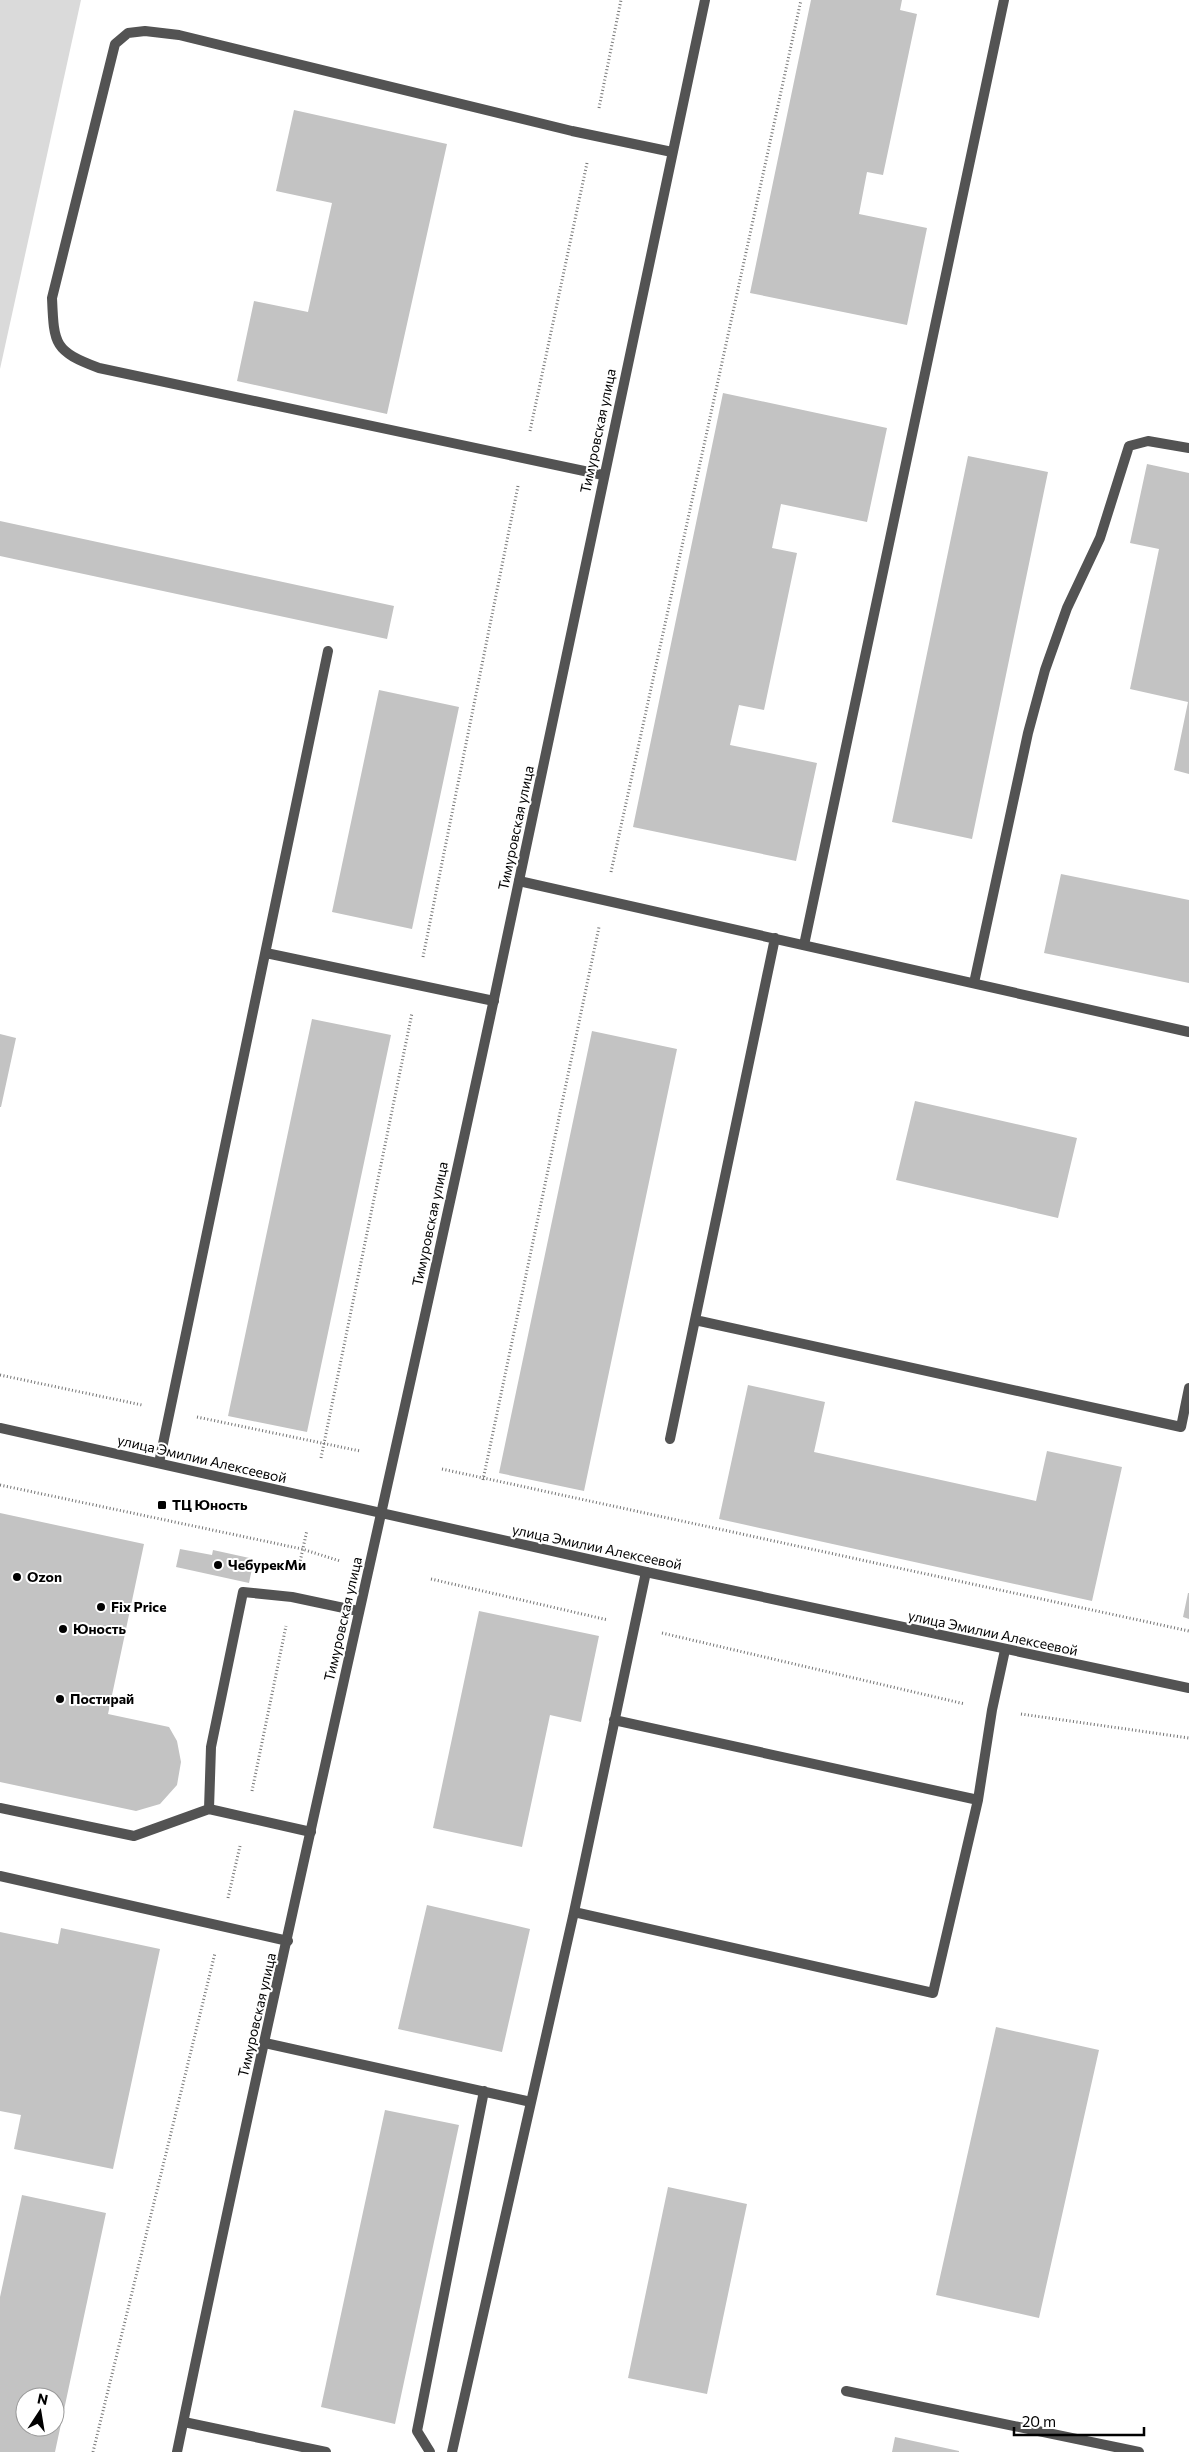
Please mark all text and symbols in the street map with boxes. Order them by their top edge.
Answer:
street label: Тимуровская улица [576,367,619,495]
street label: Тимуровская улица [494,764,537,892]
street label: Тимуровская улица [408,1160,451,1288]
street label: улица Эмилии Алексеевой [116,1431,288,1486]
place label: ТЦ Юность [172,1496,248,1513]
marker: ТЦ Юность [156,1499,168,1511]
street label: улица Эмилии Алексеевой [511,1520,684,1573]
street label: Тимуровская улица [320,1555,365,1683]
place label: ЧебурекМи [228,1556,306,1573]
marker: ЧебурекМи [212,1559,224,1571]
place label: Ozon [27,1568,62,1585]
marker: Ozon [11,1571,23,1583]
place label: Fix Price [111,1598,167,1615]
marker: Fix Price [95,1601,107,1613]
street label: улица Эмилии Алексеевой [907,1606,1080,1659]
place label: Юность [73,1620,126,1637]
marker: Юность [57,1623,69,1635]
place label: Постирай [70,1690,134,1707]
marker: Постирай [54,1693,66,1705]
street label: Тимуровская улица [234,1951,279,2079]
north arrow [15,2387,65,2437]
text: N [36,2389,50,2408]
scale bar [1014,2404,1144,2436]
text: 20 m [1022,2412,1056,2430]

